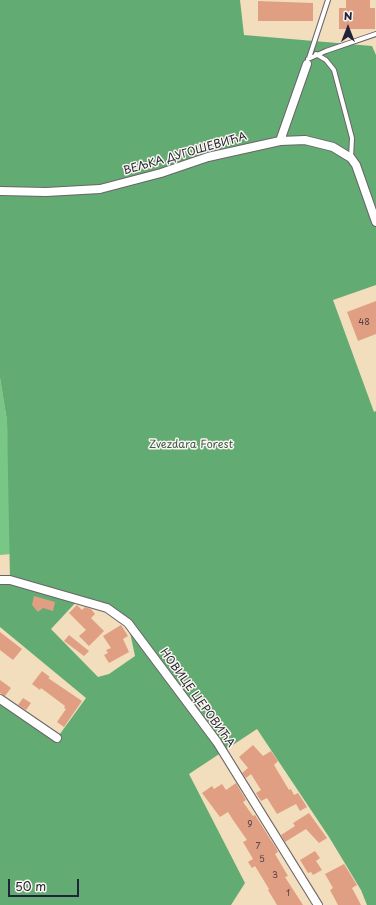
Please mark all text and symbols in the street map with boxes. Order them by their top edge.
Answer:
text: N [344,7,352,24]
north arrow [328,8,368,48]
street label: ВЕЉКА ДУГОШЕВИЋА [122,130,248,178]
house number: 48 [358,318,370,328]
park label: Zvezdara Forest [149,438,233,452]
street label: НОВИЦЕ ЦЕРОВИЋА [157,646,237,750]
house number: 9 [247,820,253,830]
house number: 7 [255,842,261,852]
house number: 5 [259,855,265,865]
scale bar [10,871,81,897]
house number: 3 [272,871,278,881]
text: 50 m [15,877,46,895]
house number: 1 [286,889,290,899]

